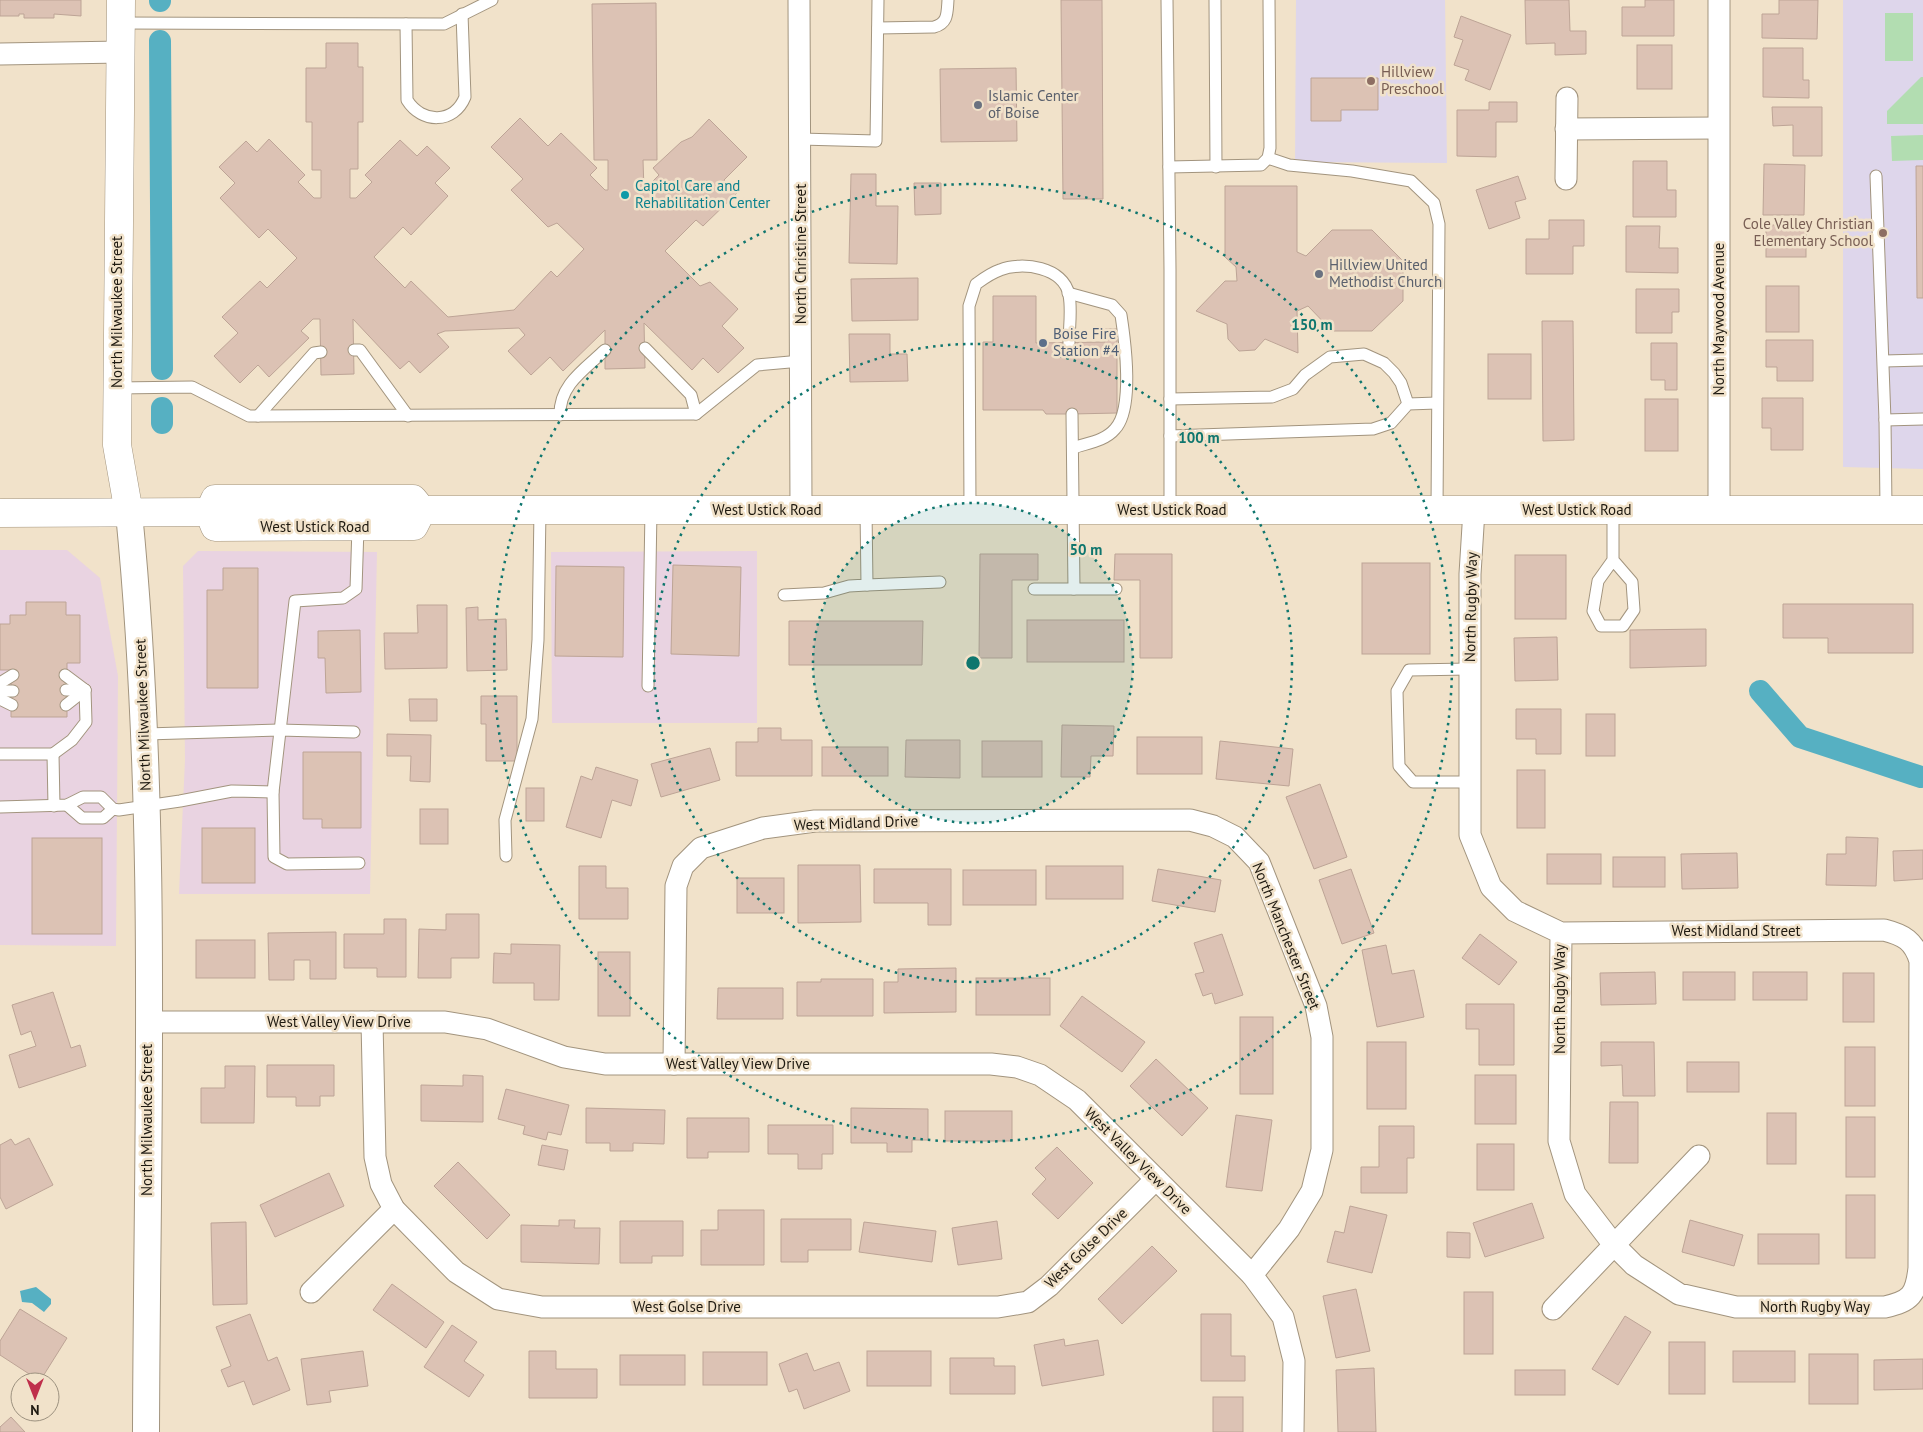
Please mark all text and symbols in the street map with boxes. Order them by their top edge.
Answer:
place label: Hillview Preschool [1381,62,1444,98]
marker: Hillview Preschool [1365,75,1377,87]
place label: Islamic Center of Boise [988,86,1079,122]
marker: Islamic Center of Boise [972,99,984,111]
place label: Capitol Care and Rehabilitation Center [635,176,770,212]
street label: North Christine Street [791,184,810,324]
marker: Capitol Care and Rehabilitation Center [619,189,631,201]
place label: Cole Valley Christian Elementary School [1743,214,1874,250]
marker: Cole Valley Christian Elementary School [1877,227,1889,239]
street label: North Milwaukee Street [107,236,126,388]
street label: North Maywood Avenue [1709,243,1728,395]
place label: Hillview United Methodist Church [1329,255,1442,291]
marker: Hillview United Methodist Church [1313,268,1325,280]
text: 150 m [1291,315,1333,334]
place label: Boise Fire Station #4 [1053,324,1119,360]
marker: Boise Fire Station #4 [1037,337,1049,349]
text: 100 m [1178,428,1220,447]
street label: West Ustick Road [712,500,822,519]
street label: West Ustick Road [1117,500,1227,519]
street label: West Ustick Road [1522,500,1632,519]
street label: West Ustick Road [260,517,370,536]
text: 50 m [1070,540,1102,559]
street label: North Rugby Way [1460,552,1481,662]
street label: North Milwaukee Street [130,639,155,791]
centre of rings [964,654,982,672]
street label: West Midland Drive [793,811,919,834]
street label: North Manchester Street [1248,859,1325,1012]
street label: West Midland Street [1671,921,1801,940]
street label: North Rugby Way [1550,944,1569,1054]
street label: West Valley View Drive [267,1012,411,1031]
street label: North Milwaukee Street [137,1044,156,1196]
street label: West Valley View Drive [666,1054,810,1073]
street label: West Valley View Drive [1081,1103,1196,1218]
street label: West Golse Drive [1040,1203,1131,1292]
street label: West Golse Drive [633,1297,741,1316]
street label: North Rugby Way [1760,1297,1870,1316]
north arrow [10,1372,60,1422]
text: N [30,1401,40,1419]

